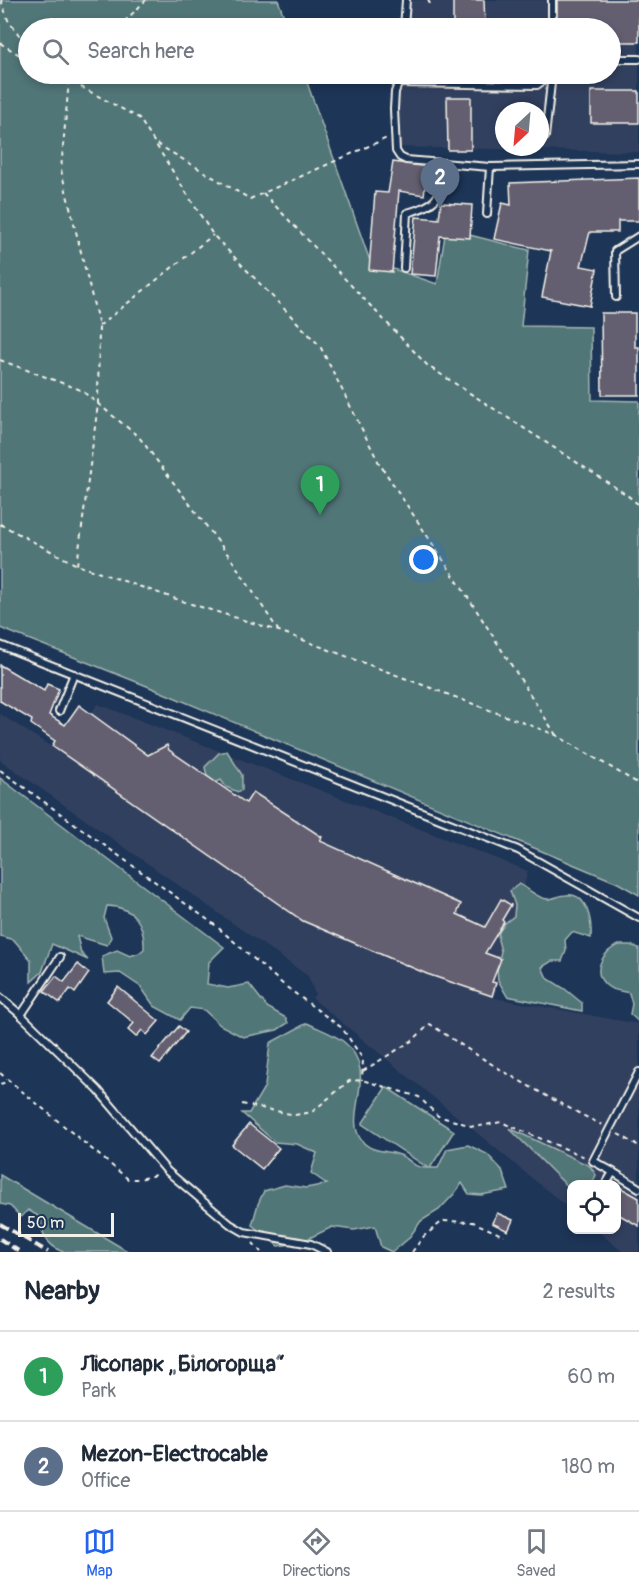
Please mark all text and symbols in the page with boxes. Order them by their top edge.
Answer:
search box [18,18,621,84]
icon: search [39,35,72,68]
text: Search here [87,37,194,65]
north arrow [495,102,549,156]
pin: 2 [420,158,460,208]
pin: 1 [300,466,340,515]
your location [409,545,438,574]
map controls [567,1180,621,1234]
button: locate [567,1180,621,1234]
scale bar [18,1210,114,1238]
text: 50 m [27,1213,64,1233]
text: Nearby [24,1275,100,1307]
text: 2 results [543,1279,615,1304]
text: Лісопарк „Білогорща“ [81,1350,285,1378]
text: 1 [40,1364,47,1389]
text: 60 m [568,1364,615,1389]
text: Park [81,1378,116,1403]
text: Mezon-Electrocable [81,1440,268,1468]
text: 2 [38,1454,49,1479]
text: 180 m [561,1454,615,1479]
text: Office [81,1468,130,1493]
tab: Map [83,1525,116,1581]
tab: Directions [282,1525,350,1581]
tab: Saved [516,1525,556,1581]

